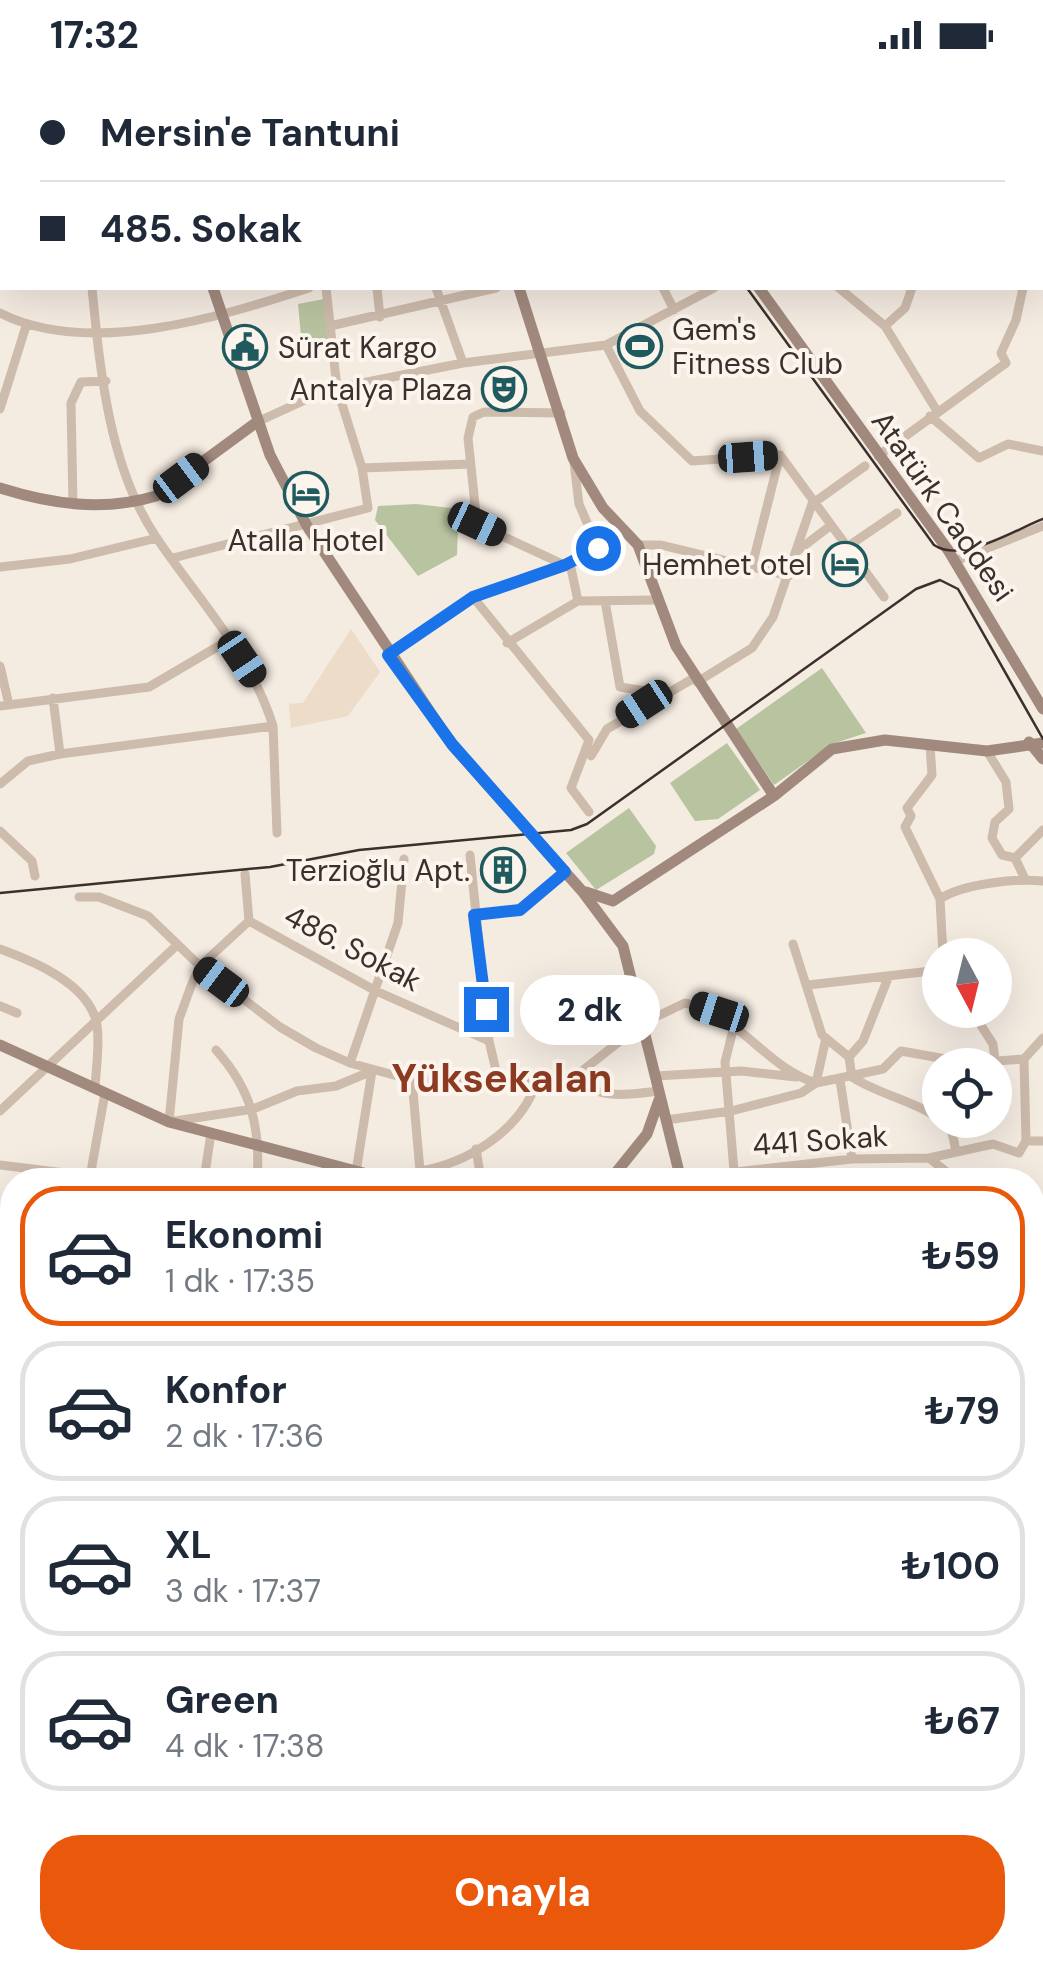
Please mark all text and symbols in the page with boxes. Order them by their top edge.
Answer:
text: 17:32 [50,10,139,60]
text: Mersin'e Tantuni [100,108,400,158]
text: 485. Sokak [100,204,303,254]
place label: Gem's Fitness Club [672,310,843,383]
sports icon: Gem's Fitness Club [617,323,663,369]
public building icon: Sürat Kargo [222,324,268,370]
place label: Sürat Kargo [278,328,437,367]
theatre icon: Antalya Plaza [481,366,527,412]
place label: Antalya Plaza [290,370,472,409]
street label: Atatürk Caddesi [863,403,1023,609]
car [717,440,779,474]
car [148,448,214,508]
hotel icon: Atalla Hotel [283,471,329,517]
car [443,498,511,550]
place label: Atalla Hotel [227,521,385,560]
route start [576,526,621,571]
hotel icon: Hemhet otel [822,541,868,587]
place label: Hemhet otel [642,545,812,584]
car [213,626,271,692]
car [611,675,677,733]
building icon: Terzioğlu Apt. [480,847,526,893]
place label: Terzioğlu Apt. [286,851,470,890]
street label: 486. Sokak [278,896,428,1000]
north arrow [922,938,1012,1028]
map controls [922,938,1012,1138]
car [188,952,254,1012]
callout: 2 dk [521,974,661,1044]
route end [464,987,509,1032]
car [686,988,752,1036]
text: 2 dk [557,989,623,1031]
button: locate [922,1048,1012,1138]
district label: Yüksekalan [391,1052,613,1104]
street label: 441 Sokak [751,1116,889,1164]
text: Ekonomi [165,1210,323,1260]
icon: car [45,1211,135,1301]
text: ₺59 [922,1231,1000,1281]
text: 1 dk · 17:35 [165,1260,315,1302]
text: Konfor [165,1365,287,1415]
icon: car [45,1366,135,1456]
text: ₺79 [924,1386,1000,1436]
text: 2 dk · 17:36 [165,1415,324,1457]
text: XL [165,1520,212,1570]
icon: car [45,1521,135,1611]
text: ₺100 [901,1541,1000,1591]
text: 3 dk · 17:37 [165,1570,321,1612]
text: Green [165,1675,279,1725]
icon: car [45,1676,135,1766]
text: ₺67 [925,1696,1000,1746]
text: 4 dk · 17:38 [165,1725,324,1767]
button: Onayla [40,1835,1005,1950]

